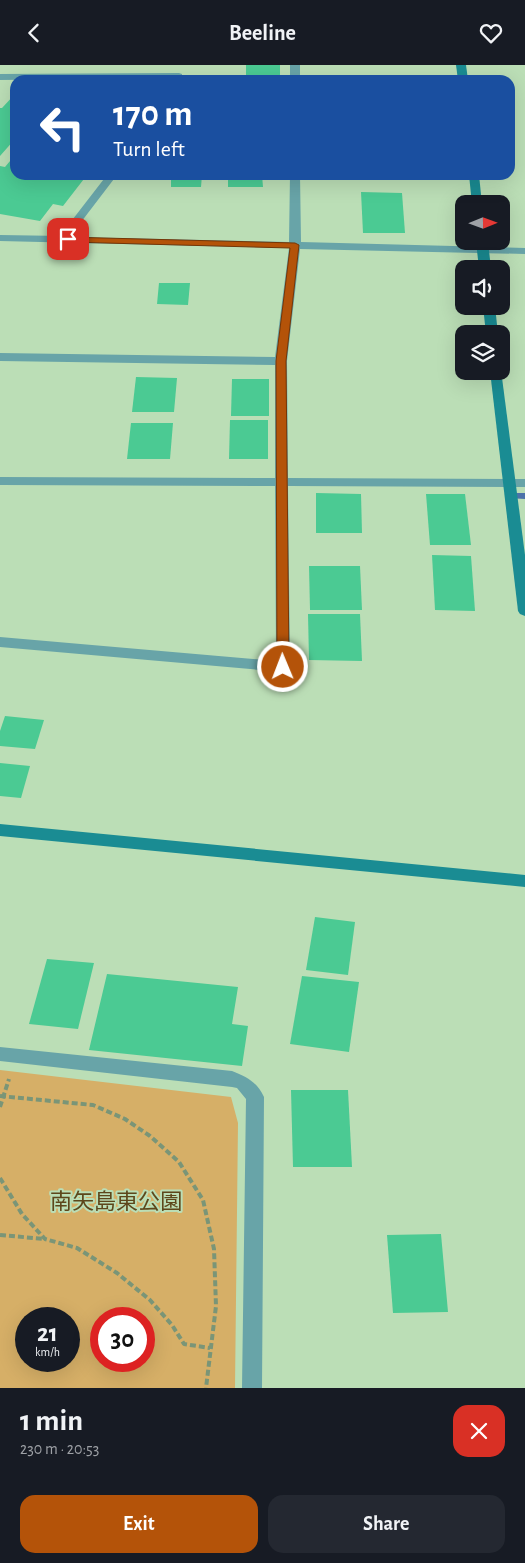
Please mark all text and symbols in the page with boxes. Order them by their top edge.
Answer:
icon: back [20,19,48,47]
icon: heart [477,19,505,47]
text: Beeline [229,22,296,44]
icon: left [30,95,95,160]
text: 170 m [113,97,193,132]
text: Turn left [113,138,185,160]
north arrow [455,195,510,250]
map controls [455,195,510,380]
pin [47,218,89,260]
icon: arrive [54,225,82,253]
button: sound [455,260,510,315]
button: layers [455,325,510,380]
position arrow [256,640,308,692]
park label: 南矢島東公園 [50,1190,182,1213]
speed limit sign: 30 [90,1307,155,1372]
text: 21 [37,1321,58,1346]
text: km/h [35,1346,60,1358]
button: close [453,1405,505,1457]
text: 1 min [20,1406,83,1436]
text: 230 m · 20:53 [20,1441,99,1457]
button: Exit [20,1495,258,1553]
button: Share [268,1495,505,1553]

